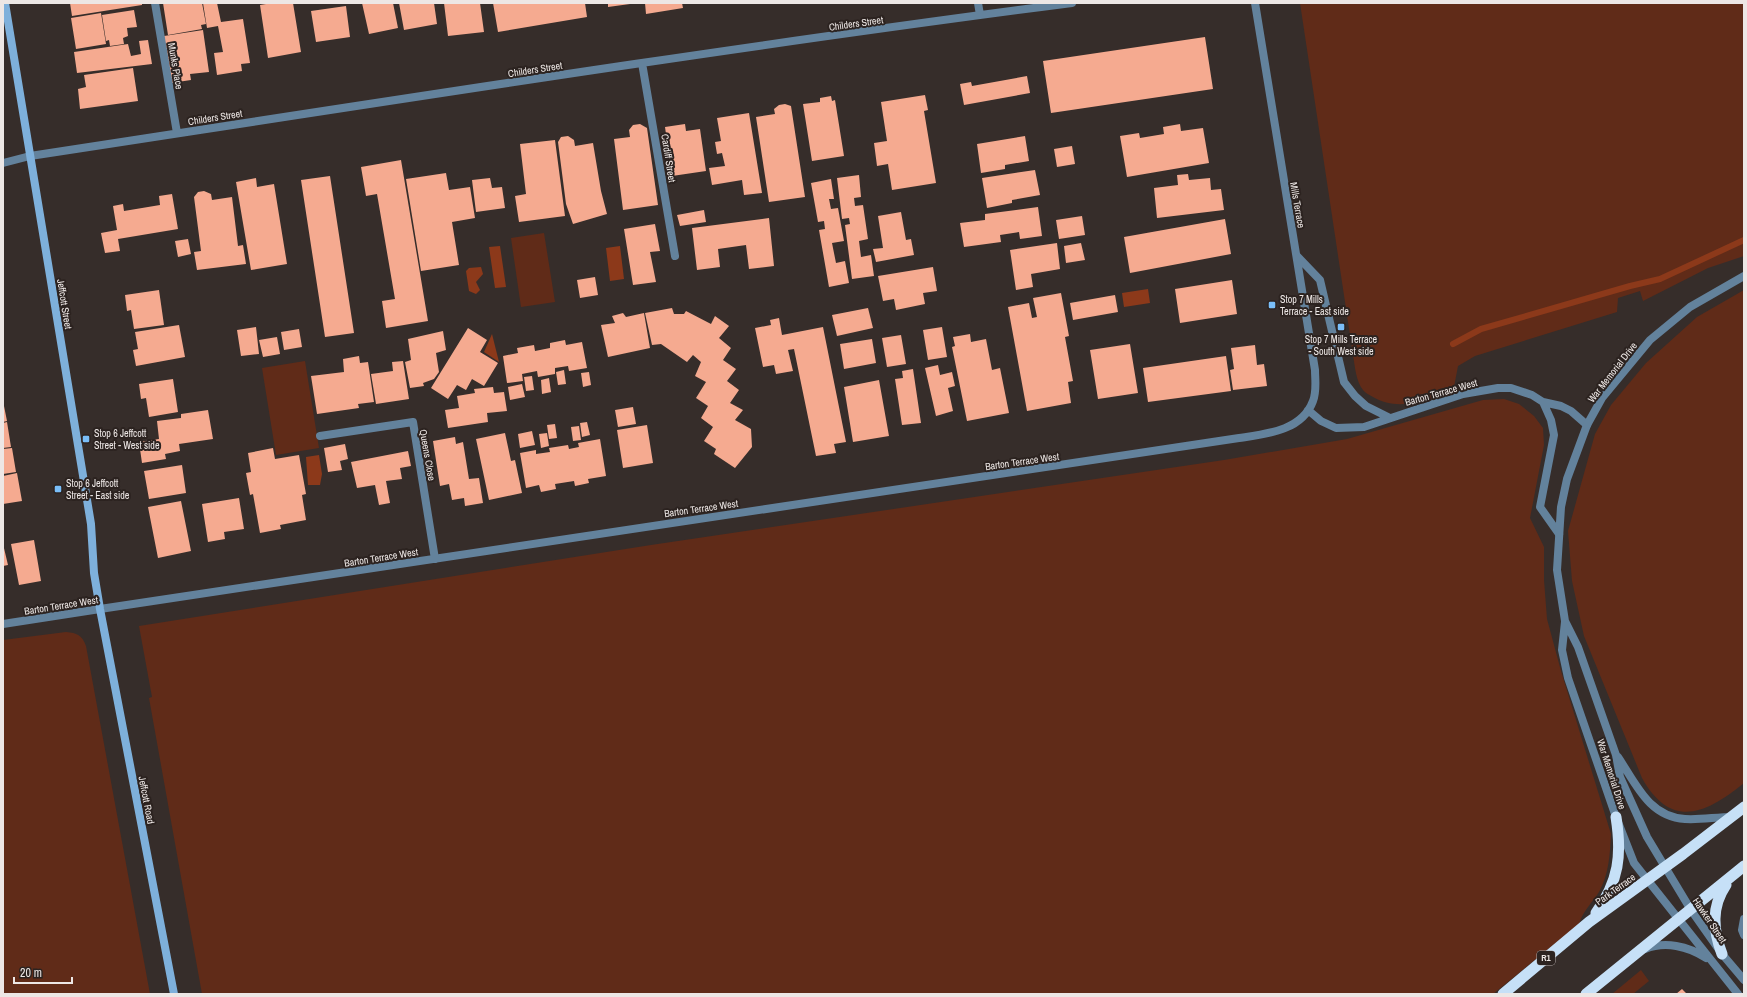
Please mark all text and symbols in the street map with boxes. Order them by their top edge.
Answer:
street label: Childers Street [828,13,885,34]
street label: Munks Place [165,42,186,91]
street label: Childers Street [507,59,564,80]
street label: Childers Street [187,107,244,128]
street label: Cardiff Street [658,133,679,184]
street label: Mills Terrace [1287,181,1308,229]
street label: Jeffcott Street [54,278,75,331]
place label: Stop 7 Mills Terrace - East side [1280,293,1349,318]
marker: Stop 7 Mills Terrace - East side [1267,300,1277,310]
marker: Stop 7 Mills Terrace - South West side [1336,322,1346,332]
place label: Stop 7 Mills Terrace - South West side [1305,333,1378,358]
street label: War Memorial Drive [1585,339,1640,405]
street label: Barton Terrace West [1404,376,1479,409]
place label: Stop 6 Jeffcott Street - West side [94,427,160,452]
street label: Queens Close [417,428,438,482]
marker: Stop 6 Jeffcott Street - West side [81,434,91,444]
street label: Barton Terrace West [984,450,1061,473]
place label: Stop 6 Jeffcott Street - East side [66,477,130,502]
marker: Stop 6 Jeffcott Street - East side [53,484,63,494]
street label: Barton Terrace West [663,497,740,520]
street label: Barton Terrace West [343,545,420,570]
street label: Barton Terrace West [23,593,100,618]
street label: War Memorial Drive [1594,737,1629,811]
street label: Jeffcott Road [136,775,157,825]
street label: Park Terrace [1593,870,1638,908]
street label: Hawker Street [1690,895,1730,946]
road number: R1 [1537,951,1555,965]
scale bar [14,959,72,985]
text: 20 m [20,965,42,981]

